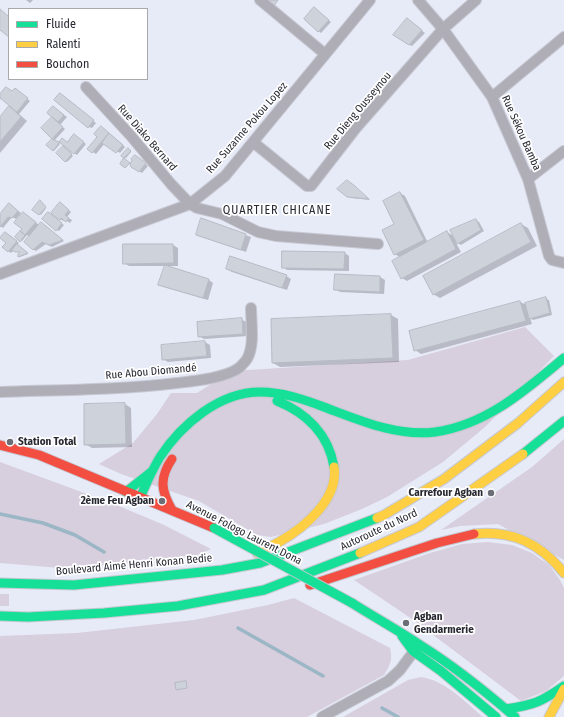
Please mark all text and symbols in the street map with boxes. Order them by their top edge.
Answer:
legend [8,8,148,80]
text: Fluide [46,17,76,31]
text: Ralenti [46,37,81,51]
text: Bouchon [46,57,89,71]
street label: Rue Dieng Ousseynou [322,69,394,153]
street label: Rue Suzanne Pokou Lopez [204,80,290,176]
street label: Rue Sékou Bamba [499,93,543,173]
street label: Rue Diako Bernard [115,102,179,174]
district label: QUARTIER CHICANE [223,204,331,218]
street label: Rue Abou Diomandé [105,361,197,383]
place label: Station Total [18,435,76,449]
marker: Station Total [5,437,15,447]
place label: Carrefour Agban [409,486,483,500]
marker: Carrefour Agban [486,488,496,498]
place label: 2ème Feu Agban [81,494,154,508]
marker: 2ème Feu Agban [157,496,167,506]
street label: Avenue Fologo Laurent Dona [184,498,304,568]
street label: Autoroute du Nord [338,506,420,554]
street label: Boulevard Aimé Henri Konan Bedie [55,552,213,578]
place label: Agban Gendarmerie [414,610,474,636]
marker: Agban Gendarmerie [401,618,411,628]

